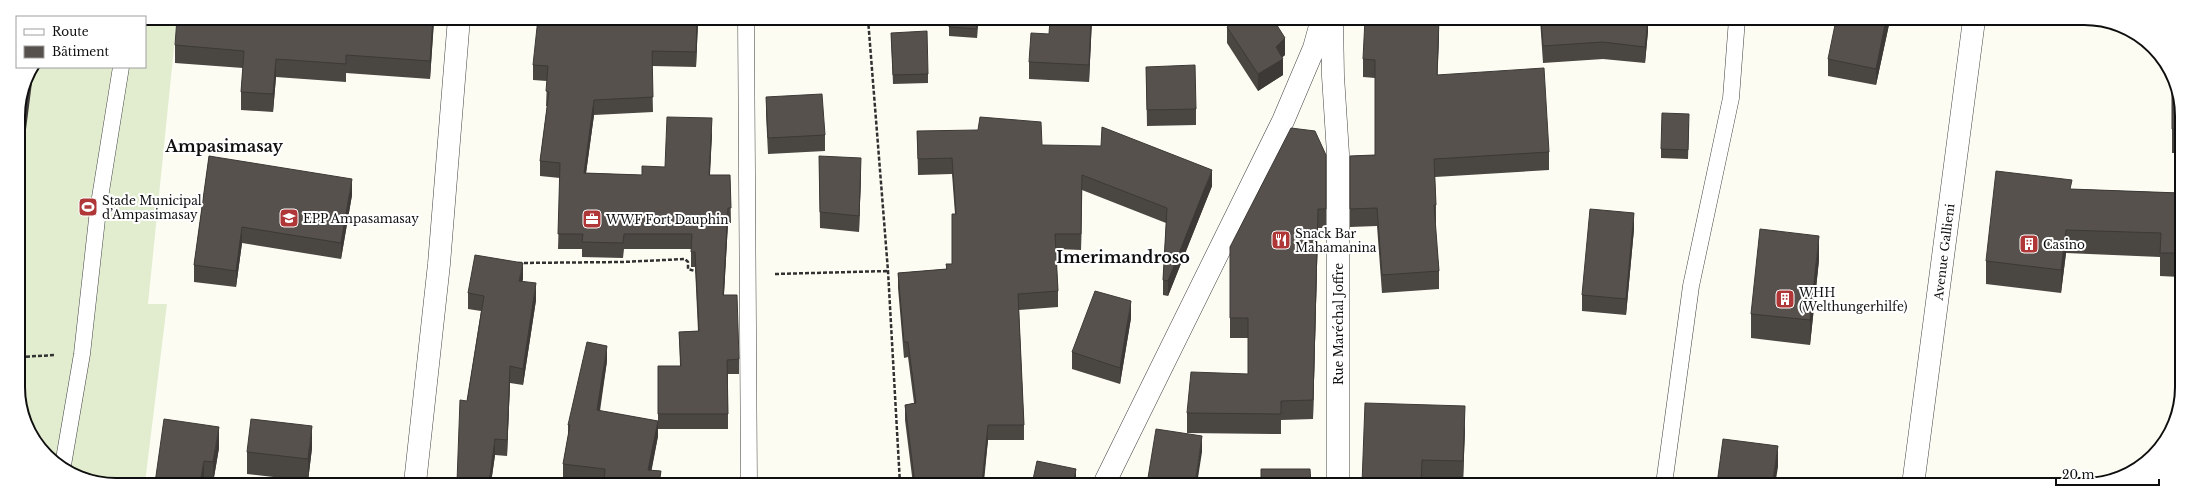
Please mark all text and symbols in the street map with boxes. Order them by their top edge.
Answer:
legend [16,16,146,68]
text: Route [52,24,89,39]
text: Bâtiment [52,44,110,59]
district label: Ampasimasay [164,136,284,156]
place label: Stade Municipal d’Ampasimasay [102,193,202,222]
sports icon: Stade Municipal d’Ampasimasay [77,196,99,218]
street label: Avenue Gallieni [1931,203,1957,302]
school or university icon: EPP Ampasamasay [278,207,300,229]
office icon: WWF Fort Dauphin [581,208,603,230]
place label: EPP Ampasamasay [303,211,419,226]
place label: WWF Fort Dauphin [605,212,728,227]
place label: Snack Bar Mahamanina [1295,226,1377,255]
restaurant icon: Snack Bar Mahamanina [1270,229,1292,251]
building icon: Casino [2018,233,2040,255]
place label: Casino [2043,237,2085,252]
district label: Imerimandroso [1056,247,1190,267]
street label: Rue Maréchal Joffre [1331,263,1346,385]
place label: WHH (Welthungerhilfe) [1798,285,1907,314]
building icon: WHH (Welthungerhilfe) [1774,288,1796,310]
scale bar [2056,461,2159,487]
text: 20 m [2062,467,2094,482]

